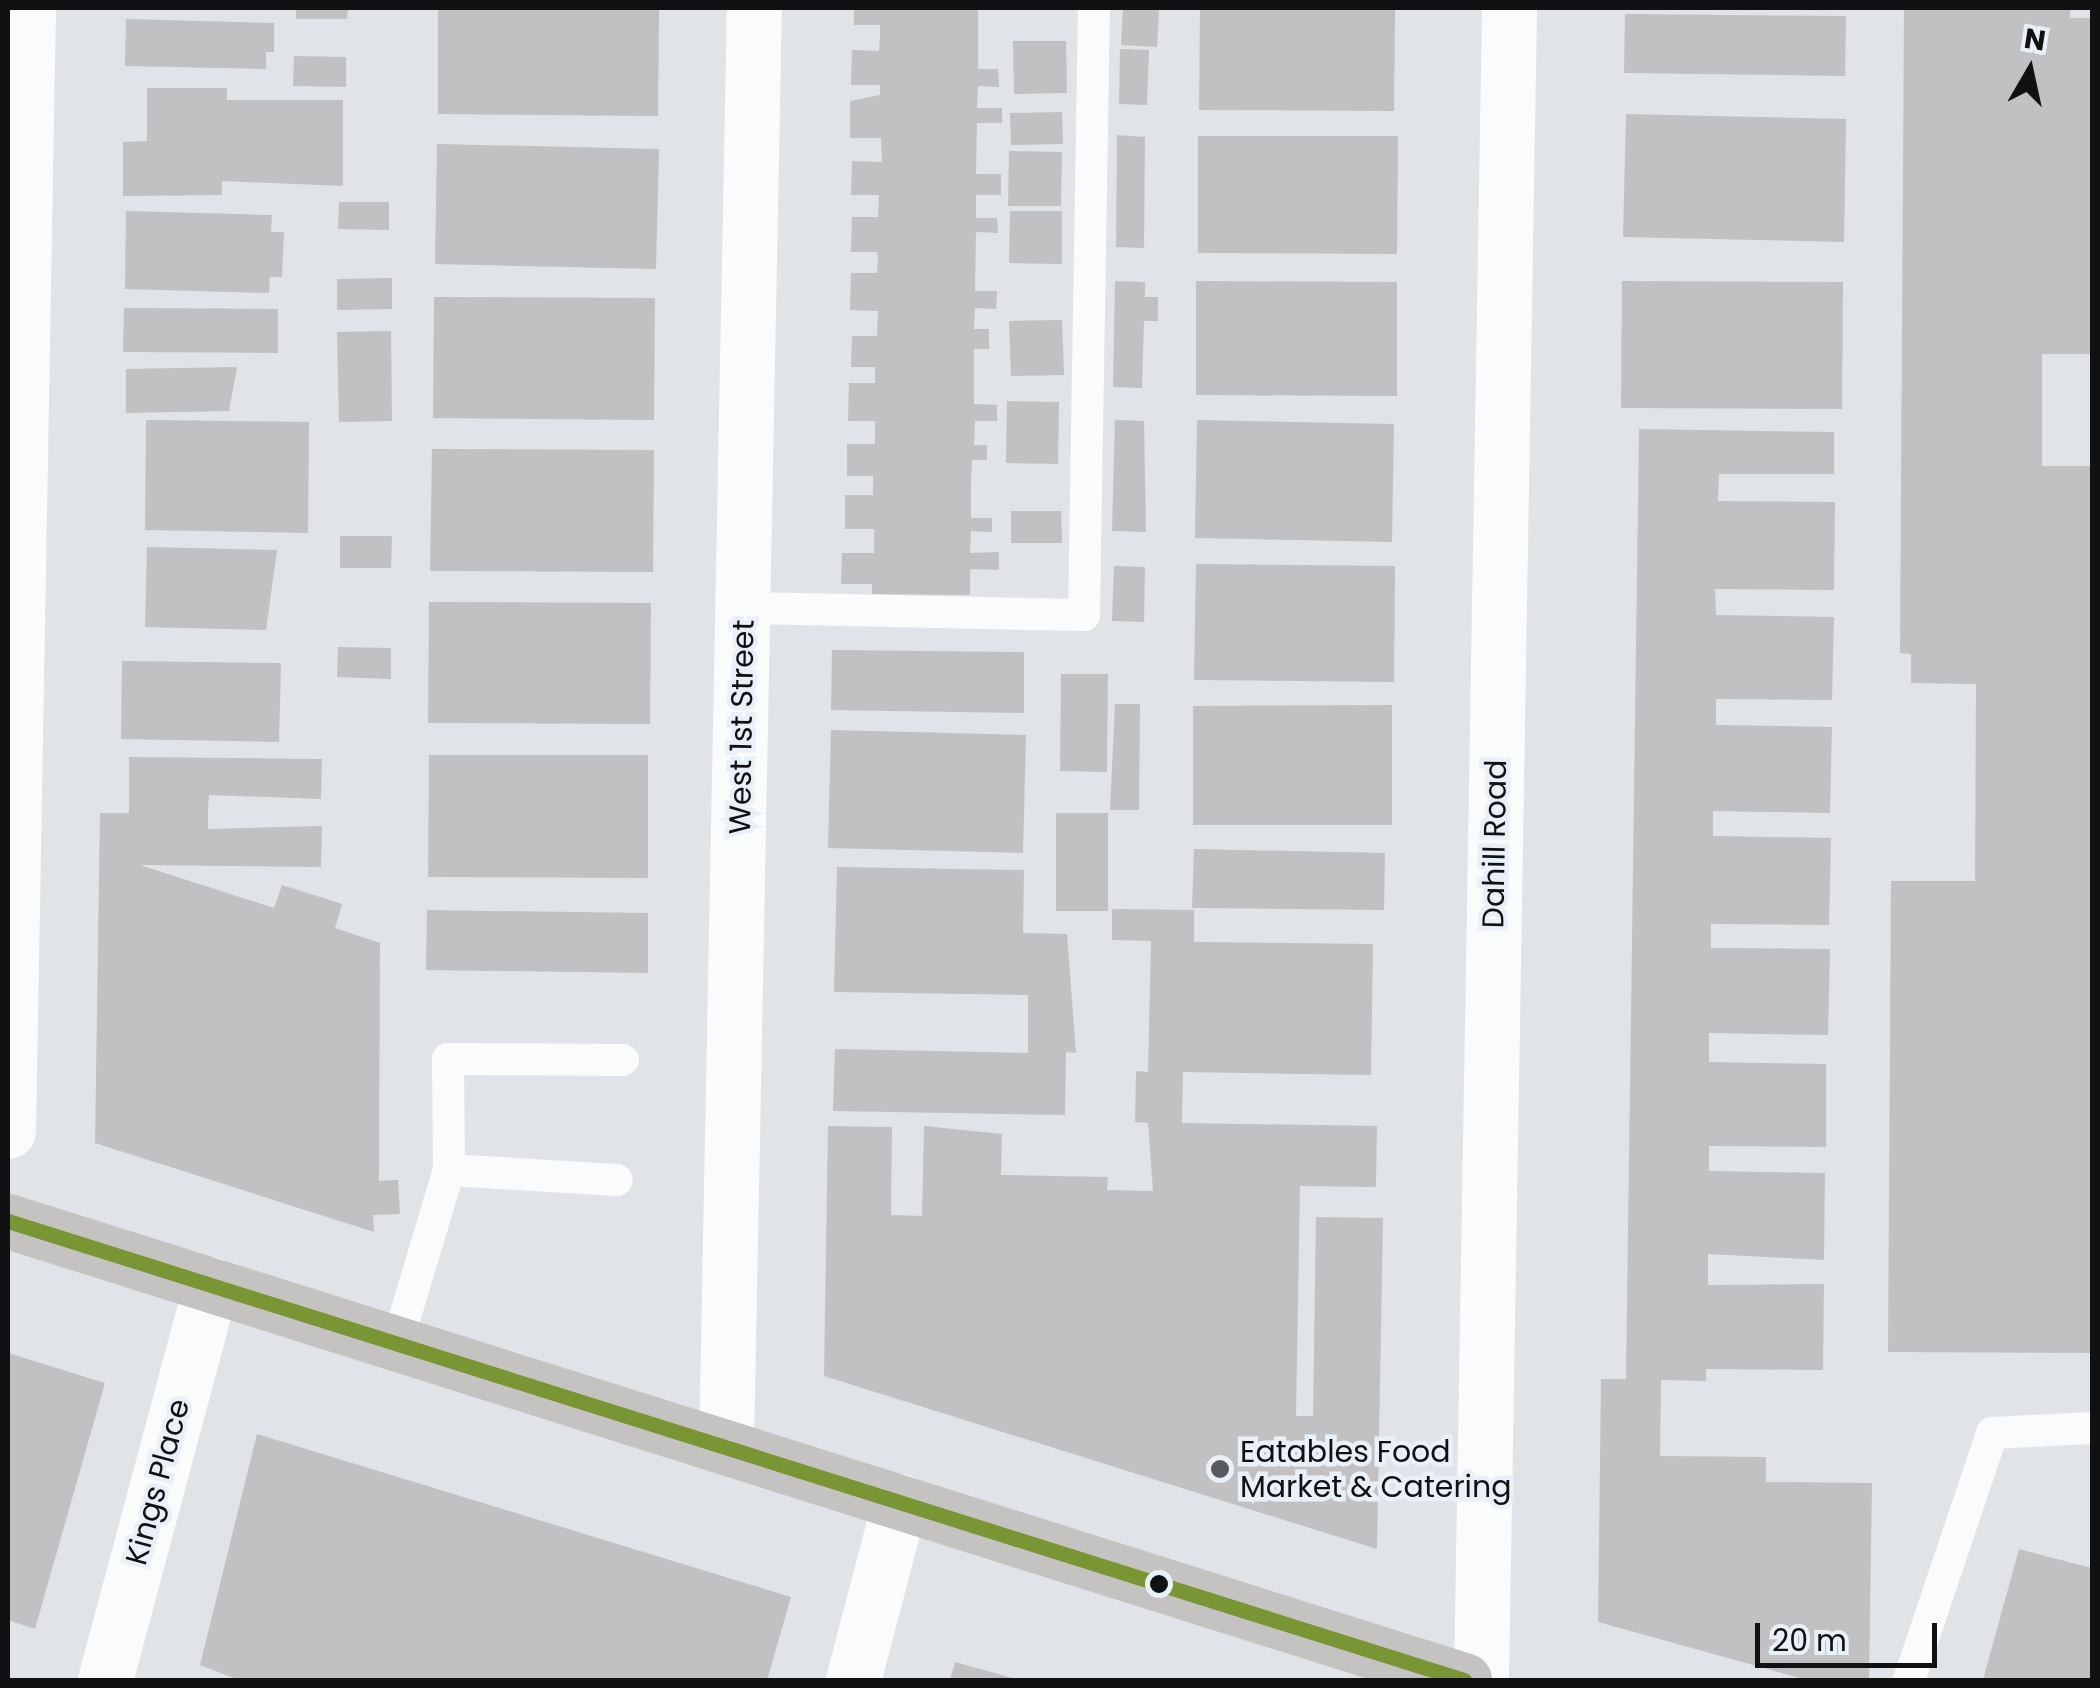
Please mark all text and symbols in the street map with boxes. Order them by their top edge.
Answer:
text: N [2021,19,2048,61]
north arrow [1980,20,2080,120]
street label: West 1st Street [722,619,762,835]
street label: Dahill Road [1476,759,1514,929]
street label: Kings Place [119,1395,197,1569]
place label: Eatables Food Market & Catering [1240,1434,1511,1504]
marker: Eatables Food Market & Catering [1209,1458,1231,1480]
unlabelled marker [1149,1574,1169,1594]
scale bar [1760,1603,1942,1665]
text: 20 m [1772,1619,1847,1662]

